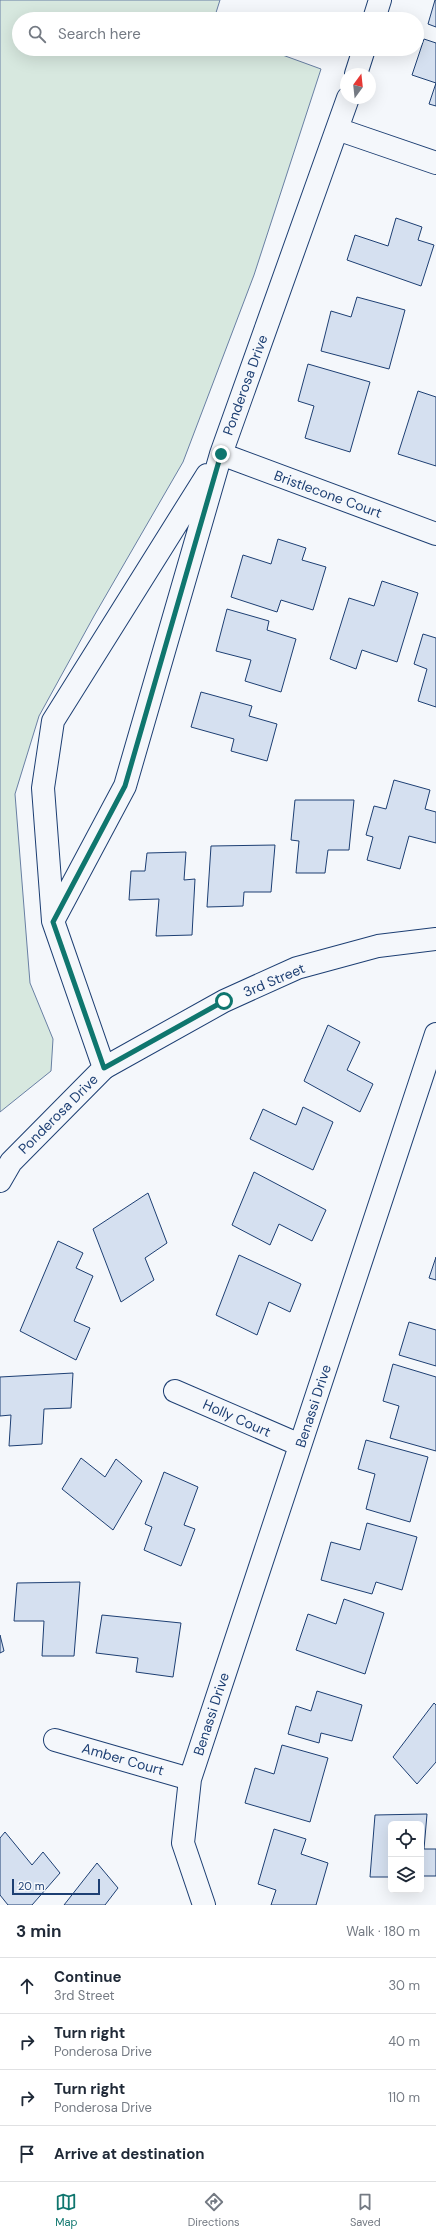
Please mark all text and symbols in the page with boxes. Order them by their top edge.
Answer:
search box [12,12,424,56]
icon: search [26,23,48,45]
text: Search here [58,24,141,44]
north arrow [340,68,376,104]
street label: Ponderosa Drive [218,332,272,438]
route end [212,445,230,463]
street label: Bristlecone Court [272,466,384,522]
street label: 3rd Street [240,959,308,1001]
route start [215,992,233,1010]
street label: Ponderosa Drive [14,1070,102,1158]
street label: Benassi Drive [291,1362,335,1450]
street label: Holly Court [200,1395,274,1441]
street label: Benassi Drive [189,1670,233,1758]
street label: Amber Court [80,1739,166,1779]
map controls [388,1821,424,1893]
button: locate [388,1821,424,1857]
button: layers [388,1857,424,1893]
scale bar [12,1877,100,1896]
text: 20 m [18,1879,44,1893]
text: 3 min [16,1920,61,1942]
text: Walk · 180 m [346,1923,420,1940]
text: Continue [54,1967,122,1987]
icon: ahead [16,1975,38,1997]
text: 30 m [388,1977,420,1994]
text: 3rd Street [54,1987,115,2004]
text: Turn right [54,2023,125,2043]
icon: right [16,2031,38,2053]
text: 40 m [388,2033,420,2050]
text: Ponderosa Drive [54,2043,152,2060]
text: Turn right [54,2079,125,2099]
icon: right [16,2087,38,2109]
text: 110 m [388,2089,420,2106]
text: Ponderosa Drive [54,2099,152,2116]
icon: arrive [16,2143,38,2165]
text: Arrive at destination [54,2144,205,2164]
tab: Map [55,2191,77,2229]
tab: Directions [188,2191,240,2229]
tab: Saved [350,2191,381,2229]

